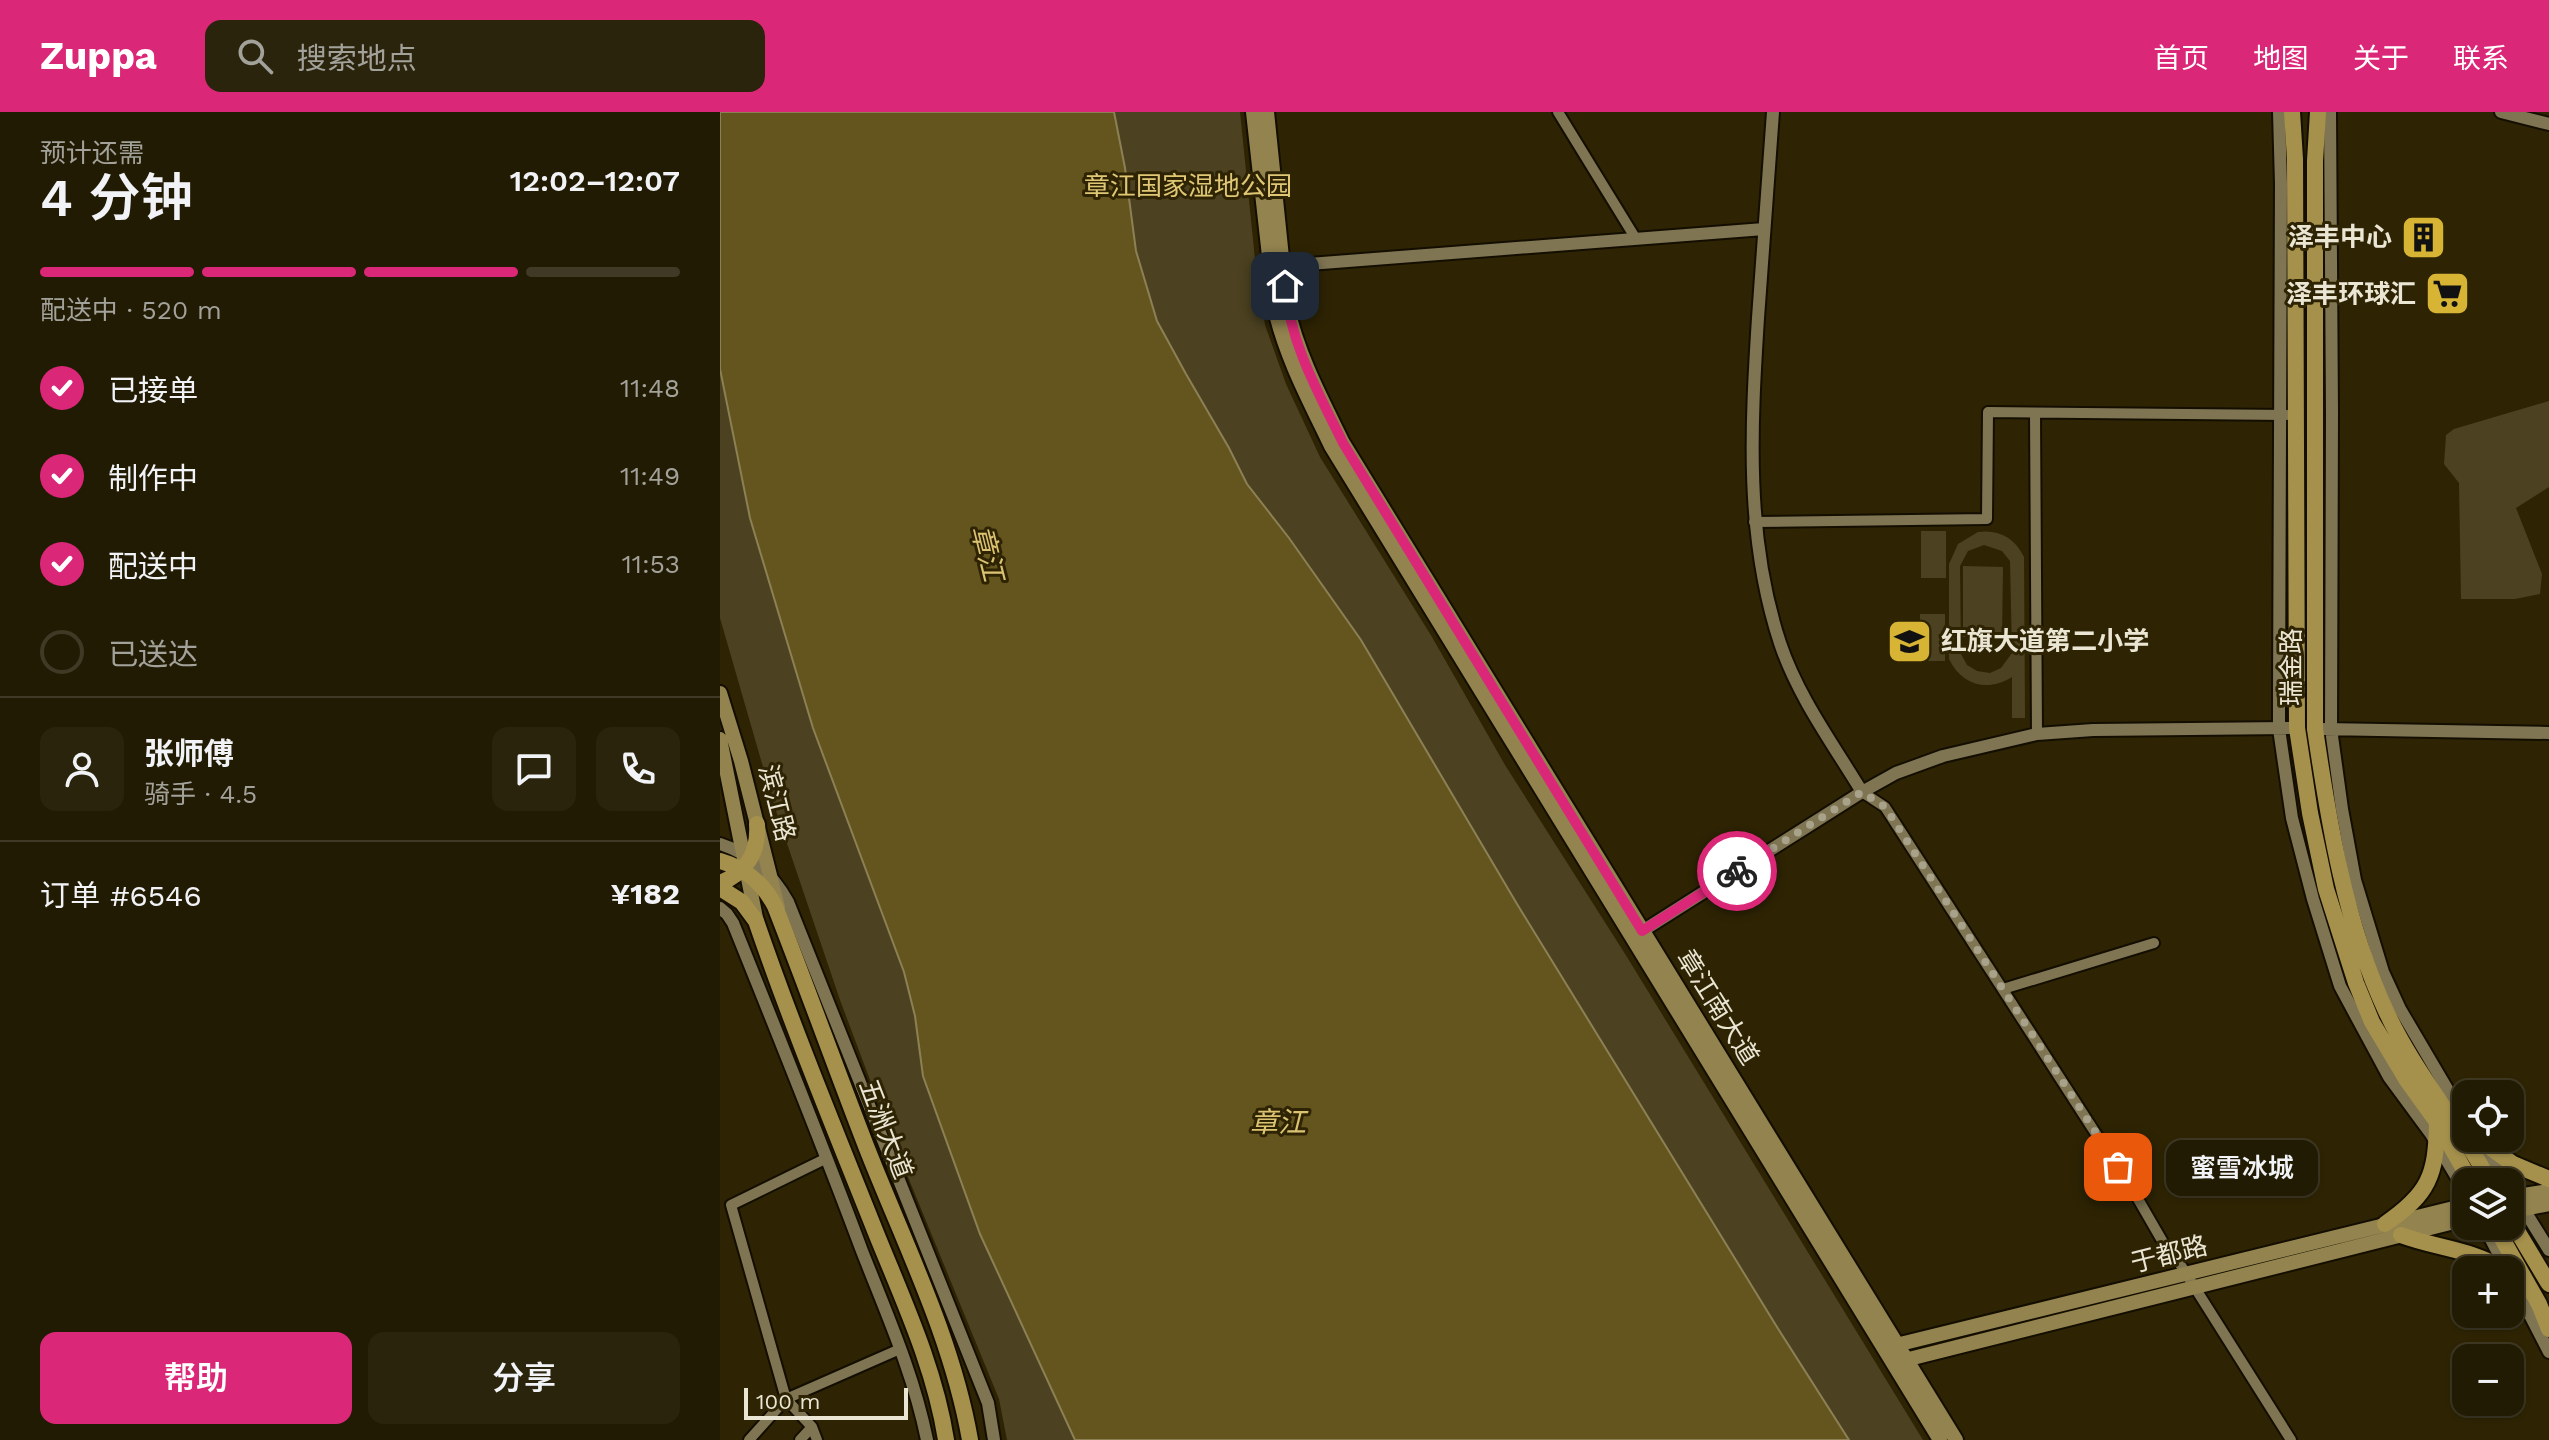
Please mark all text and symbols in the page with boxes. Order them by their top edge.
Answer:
search box [205,20,765,92]
text: Zuppa [40,34,157,78]
icon: search [233,34,277,78]
text: 搜索地点 [297,41,417,76]
text: 首页 [2153,42,2209,75]
text: 地图 [2253,42,2309,75]
text: 关于 [2353,42,2409,75]
text: 联系 [2453,42,2509,75]
text: 预计还需 [40,138,144,168]
text: 12:02–12:07 [510,163,680,198]
text: 4 分钟 [40,168,193,229]
park label: 章江国家湿地公园 [1084,171,1292,201]
building icon: 泽丰中心 [2399,213,2447,261]
place label: 泽丰中心 [2288,222,2392,252]
pin [1251,252,1319,320]
icon: home [1263,264,1307,308]
supermarket icon: 泽丰环球汇 [2423,270,2471,318]
place label: 泽丰环球汇 [2286,279,2416,309]
text: 配送中 · 520 m [40,295,222,325]
icon: check [40,366,84,410]
text: 已接单 [108,373,198,408]
text: 11:48 [620,373,680,403]
icon: check [40,454,84,498]
text: 制作中 [108,461,198,496]
text: 11:49 [620,461,680,491]
water label: 章江 [965,522,1011,587]
icon: check [40,542,84,586]
text: 配送中 [108,549,198,584]
text: 11:53 [622,549,680,579]
school or university icon: 红旗大道第二小学 [1886,617,1934,665]
place label: 红旗大道第二小学 [1941,626,2149,656]
street label: 瑞金路 [2276,628,2306,706]
text: 已送达 [108,637,198,672]
button: person [40,727,124,811]
button: chat [492,727,576,811]
button: phone [596,727,680,811]
text: 张师傅 [144,736,234,771]
street label: 滨江路 [753,762,801,844]
text: 骑手 · 4.5 [144,779,257,809]
courier [1697,831,1777,911]
icon: bike [1715,849,1759,893]
text: ¥182 [610,876,680,911]
text: 订单 #6546 [40,878,202,913]
street label: 章江南大道 [1671,944,1765,1070]
street label: 五洲大道 [853,1075,919,1183]
map controls [2452,1080,2524,1416]
button: locate [2452,1080,2524,1152]
water label: 章江 [1250,1106,1309,1139]
pin [2084,1133,2152,1201]
callout: 蜜雪冰城 [2166,1139,2318,1195]
icon: bag [2096,1145,2140,1189]
text: 蜜雪冰城 [2190,1153,2294,1183]
button: layers [2452,1168,2524,1240]
street label: 于都路 [2128,1230,2210,1278]
button: + [2452,1256,2524,1328]
button: 帮助 [40,1332,352,1424]
button: 分享 [368,1332,680,1424]
button: − [2452,1344,2524,1416]
scale bar [744,1384,908,1420]
text: 100 m [756,1389,820,1414]

